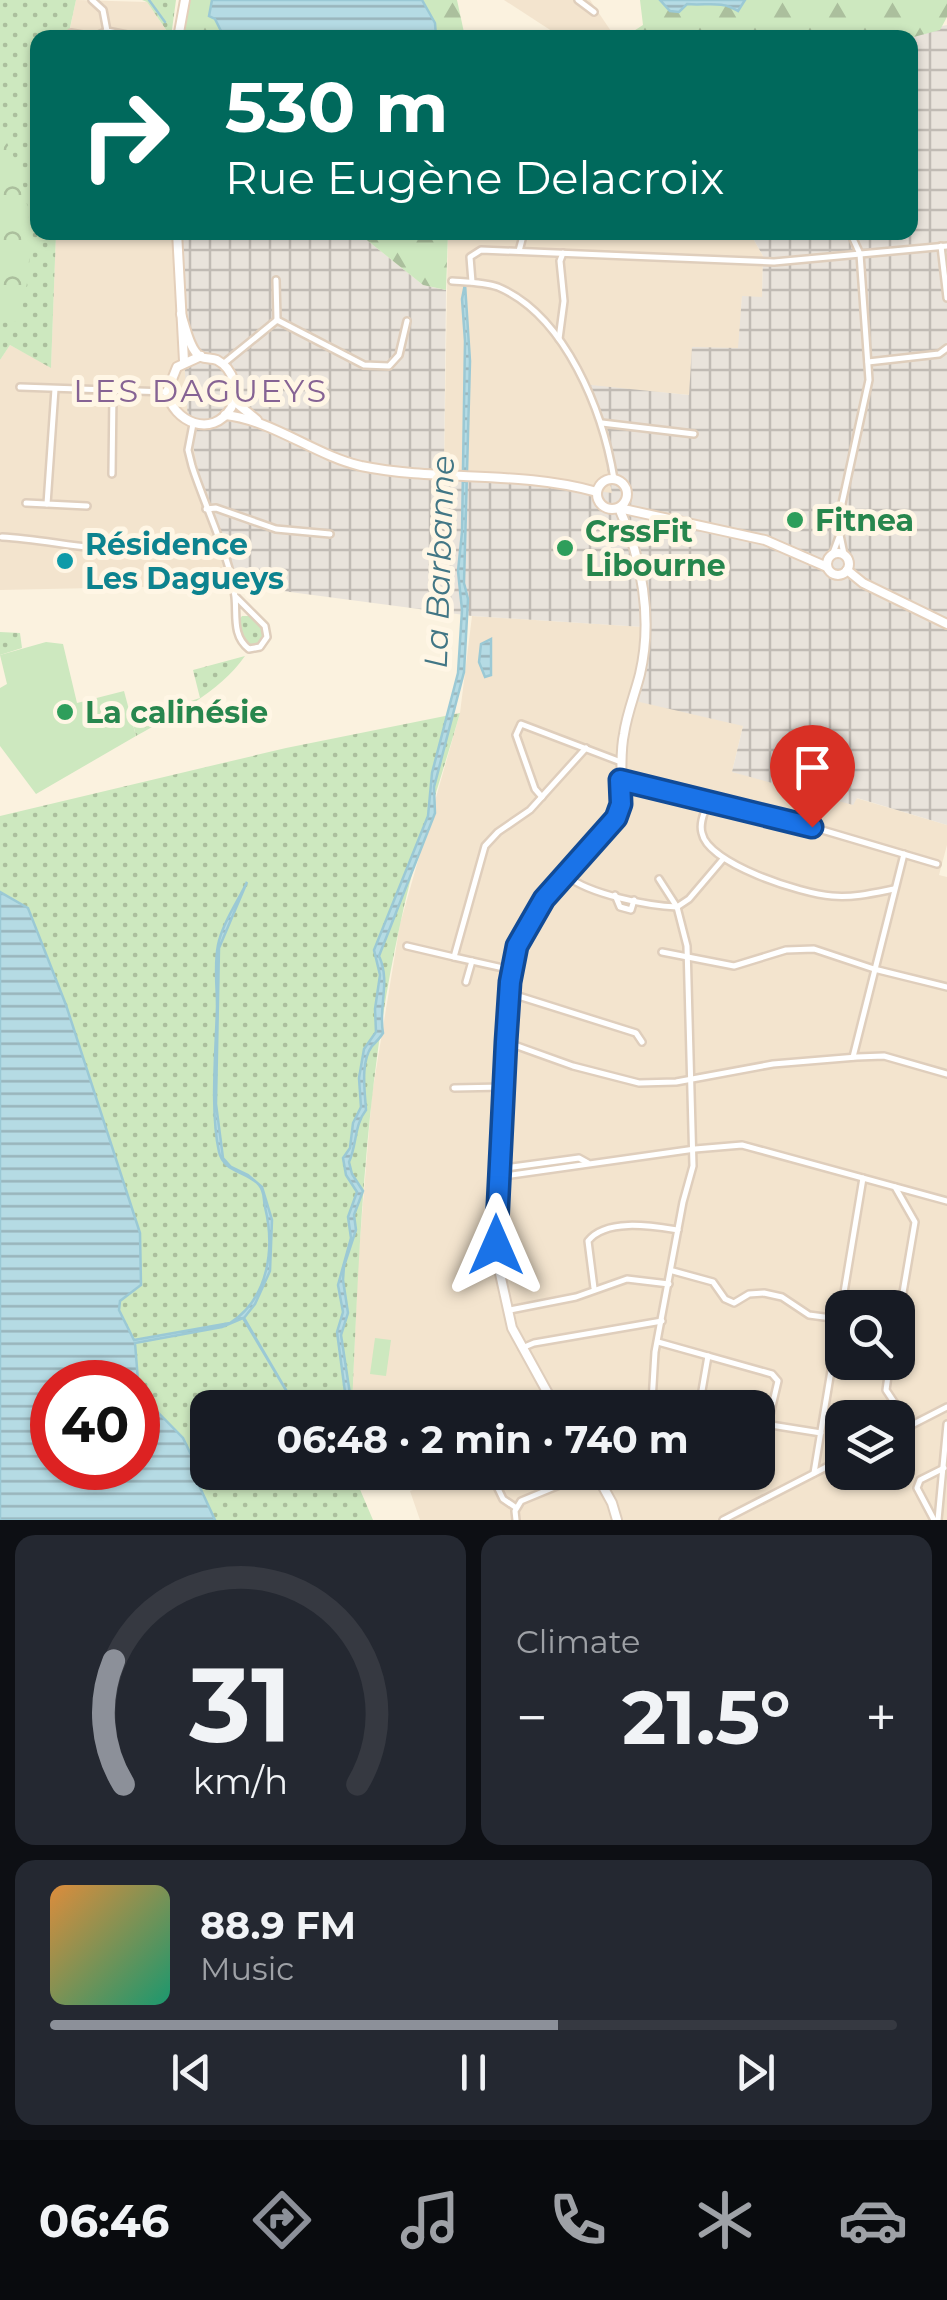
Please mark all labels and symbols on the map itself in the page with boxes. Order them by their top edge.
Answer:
district label: LES DAGUEYS [73,371,329,410]
water label: La Barbanne [416,455,462,669]
place label: Fitnea [815,502,914,539]
marker: Fitnea [784,509,806,531]
place label: CrssFit Libourne [585,513,726,584]
place label: Résidence Les Dagueys [85,526,284,597]
marker: CrssFit Libourne [554,537,576,559]
marker: Résidence Les Dagueys [54,550,76,572]
place label: La calinésie [85,694,268,731]
marker: La calinésie [54,701,76,723]
pin [770,725,855,828]
position arrow [444,1193,548,1297]
speed limit sign: 40 [30,1360,160,1490]

